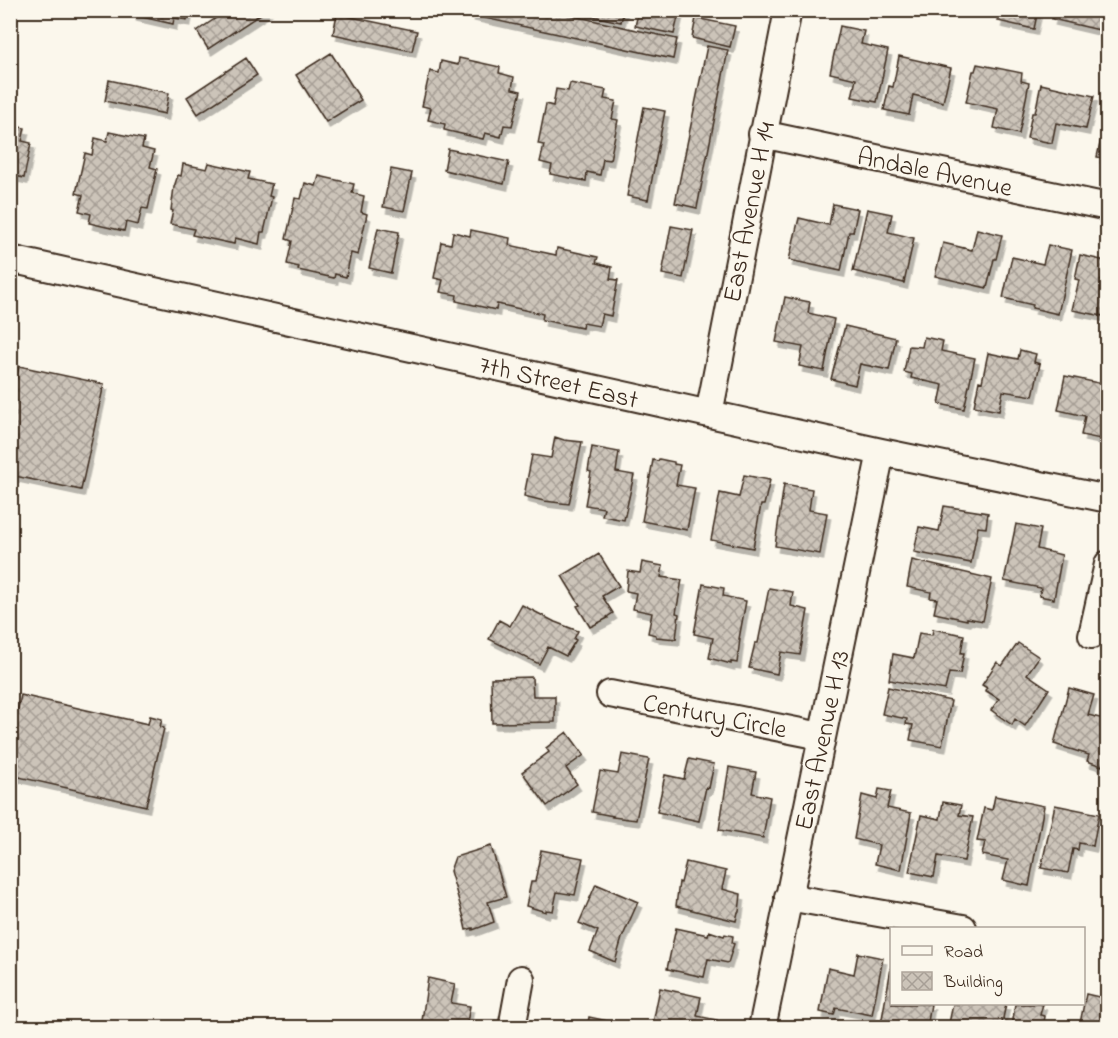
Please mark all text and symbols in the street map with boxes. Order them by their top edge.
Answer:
street label: East Avenue H 14 [715,119,787,306]
street label: Andale Avenue [853,139,1016,209]
street label: 7th Street East [475,347,642,421]
street label: East Avenue H 13 [786,647,862,834]
street label: Century Circle [639,685,790,751]
legend [890,927,1085,1005]
text: Road [944,940,983,966]
text: Building [943,970,1003,997]

